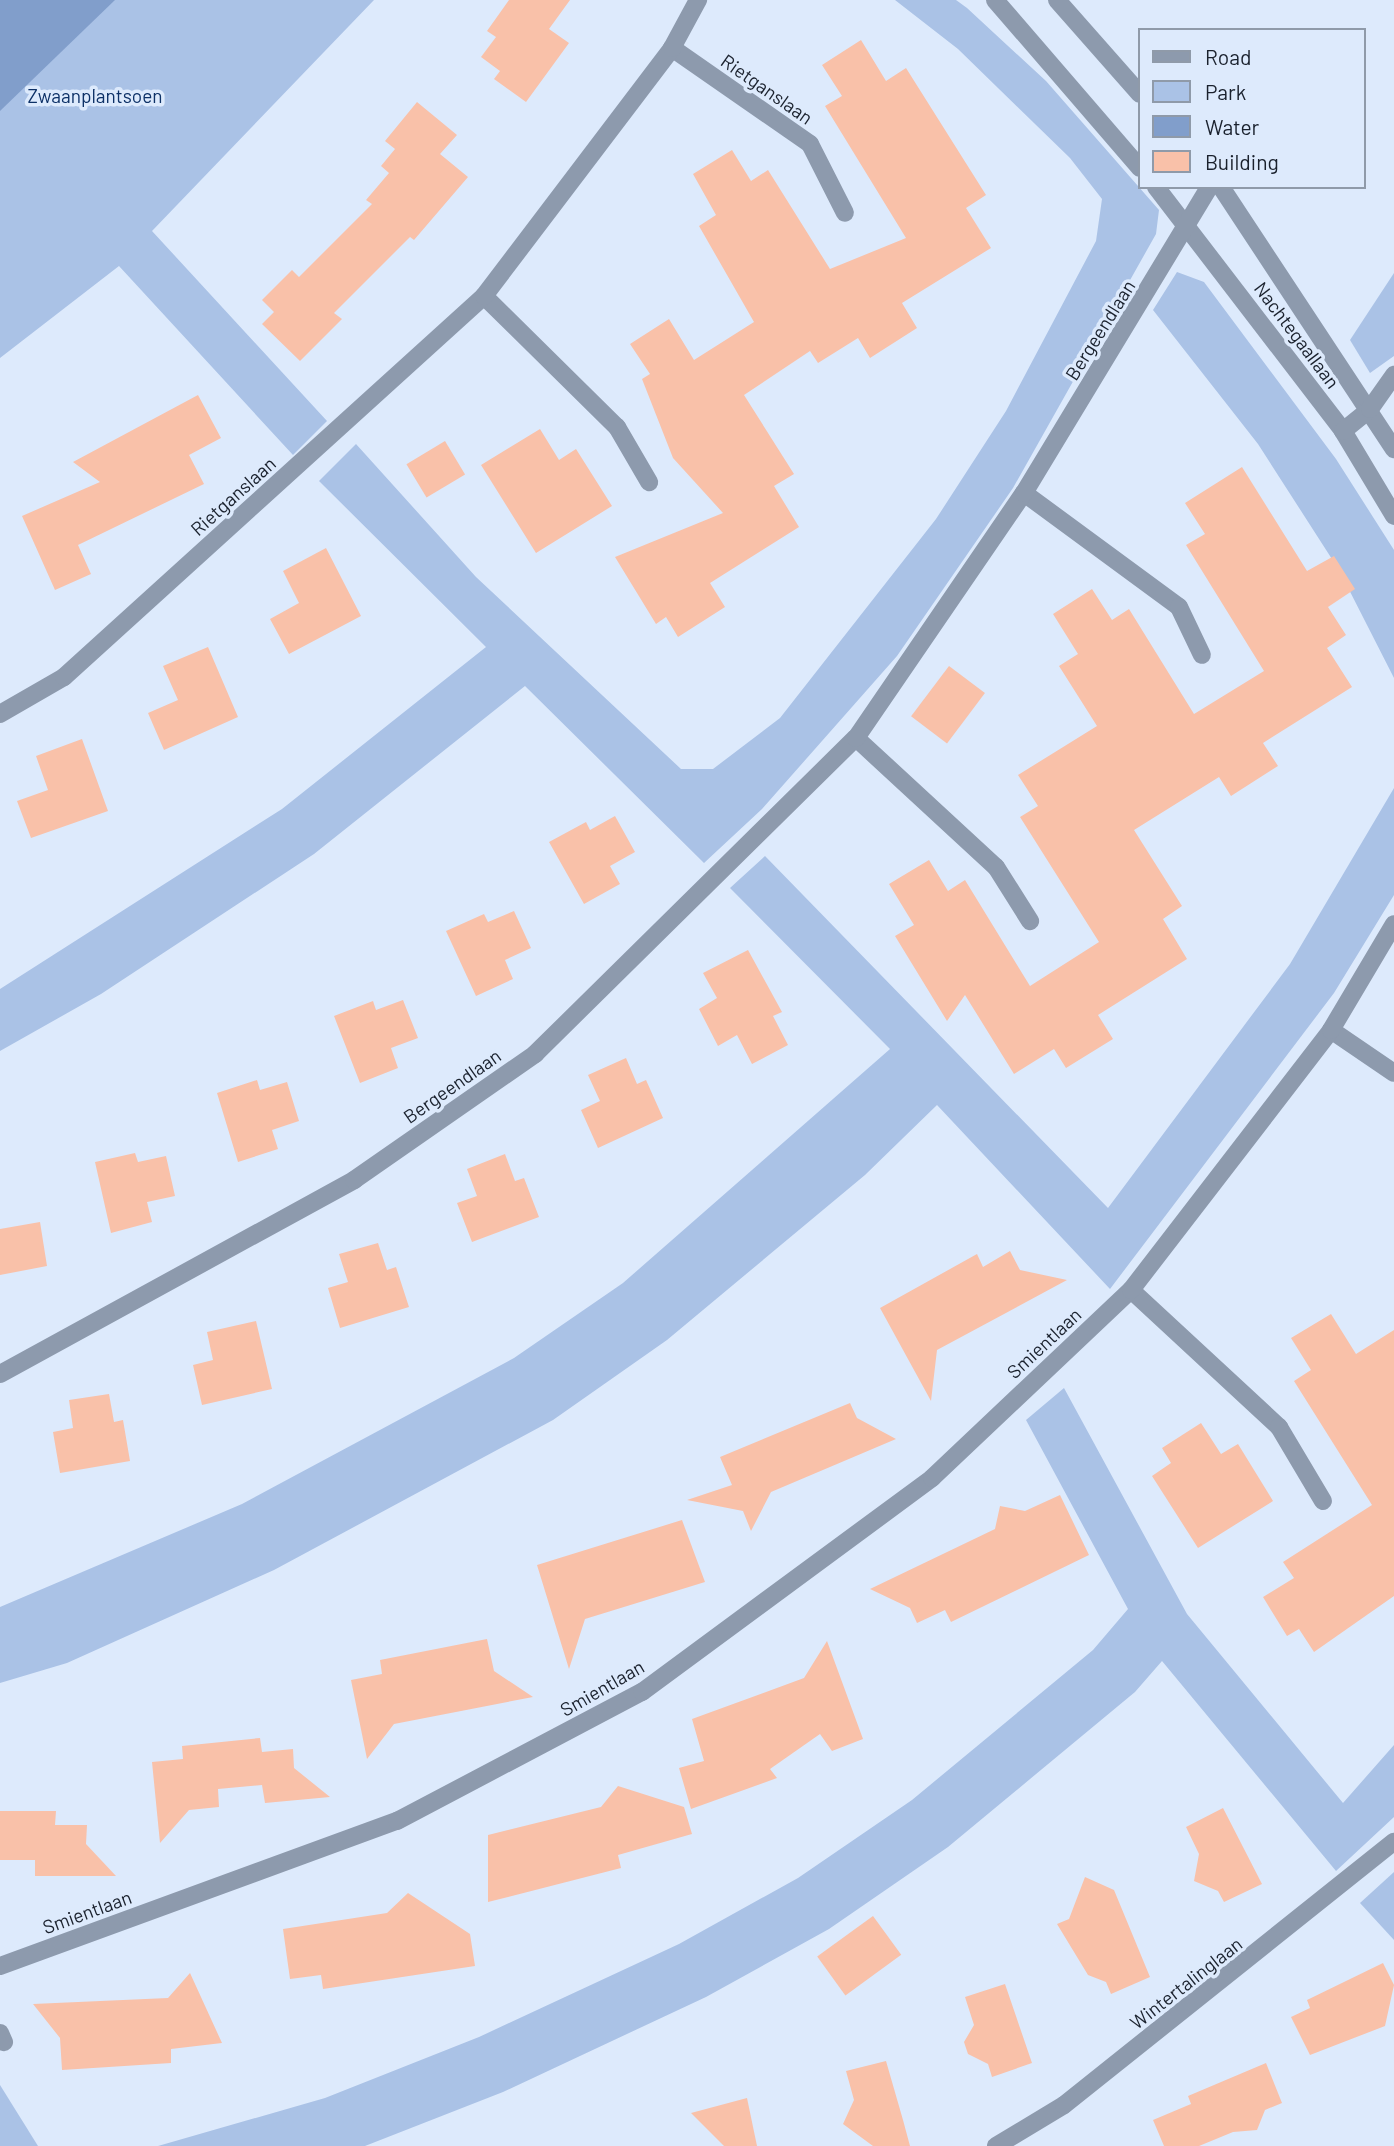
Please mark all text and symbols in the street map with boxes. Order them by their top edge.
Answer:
legend [1138,28,1366,189]
text: Road [1205,44,1251,69]
street label: Rietganslaan [717,49,817,129]
text: Park [1205,79,1246,104]
park label: Zwaanplantsoen [27,85,163,107]
text: Water [1205,114,1259,139]
text: Building [1205,149,1279,174]
street label: Bergeendlaan [1060,276,1140,384]
street label: Nachtegaallaan [1250,277,1344,393]
street label: Rietganslaan [186,452,280,540]
street label: Bergeendlaan [399,1044,505,1128]
street label: Smientlaan [1002,1303,1086,1383]
street label: Smientlaan [556,1655,648,1721]
street label: Smientlaan [39,1885,135,1939]
street label: Wintertalinglaan [1125,1932,1247,2034]

